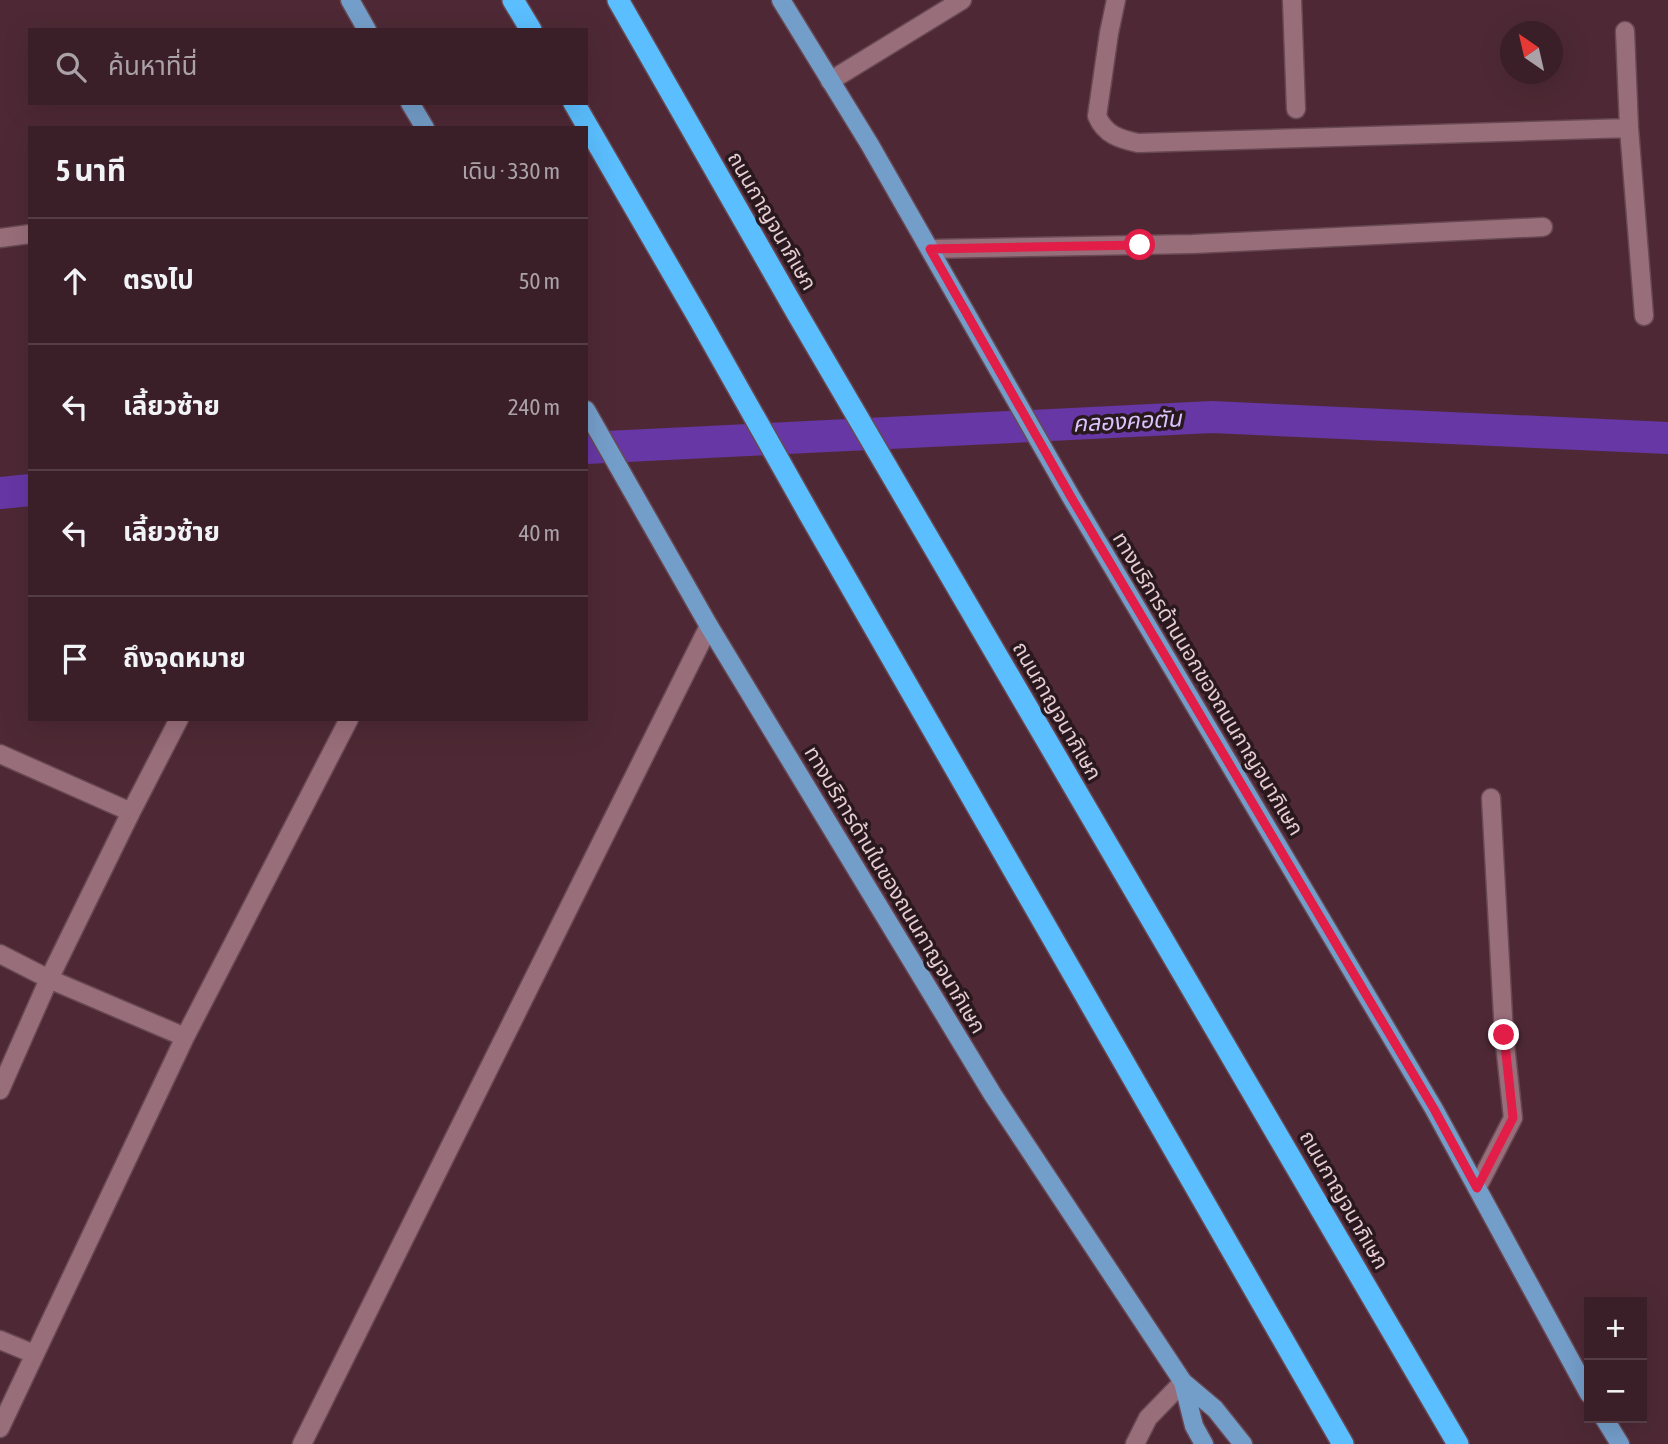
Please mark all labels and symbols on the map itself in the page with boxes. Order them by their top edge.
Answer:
north arrow [1500,21,1563,84]
street label: ถนนกาญจนาภิเษก [724,147,822,294]
route start [1124,229,1155,260]
water label: คลองคอตัน [1072,405,1184,437]
street label: ทางบริการด้านนอกของถนนกาญจนาภิเษก [1109,528,1309,839]
street label: ถนนกาญจนาภิเษก [1009,637,1107,784]
street label: ทางบริการด้านในของถนนกาญจนาภิเษก [800,742,991,1037]
route end [1488,1019,1519,1050]
street label: ถนนกาญจนาภิเษก [1296,1126,1394,1273]

